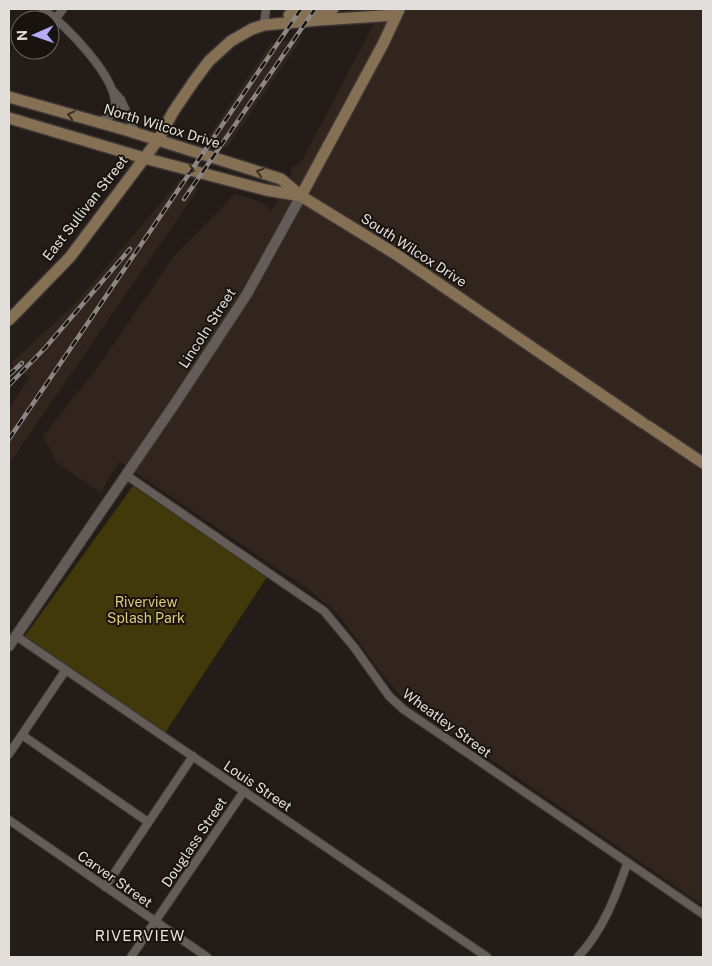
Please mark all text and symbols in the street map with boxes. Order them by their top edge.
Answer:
north arrow [10,10,60,60]
text: N [14,30,30,41]
street label: North Wilcox Drive [102,101,222,151]
one-way arrow [67,110,76,120]
street label: East Sullivan Street [39,153,131,263]
one-way arrow [186,164,195,175]
one-way arrow [256,168,265,178]
street label: South Wilcox Drive [358,210,470,290]
street label: Lincoln Street [175,285,239,371]
park label: Riverview Splash Park [107,594,185,626]
street label: Wheatley Street [400,685,494,761]
street label: Louis Street [221,757,295,815]
street label: Douglass Street [158,794,230,890]
street label: Carver Street [75,847,155,911]
district label: RIVERVIEW [95,927,185,944]

